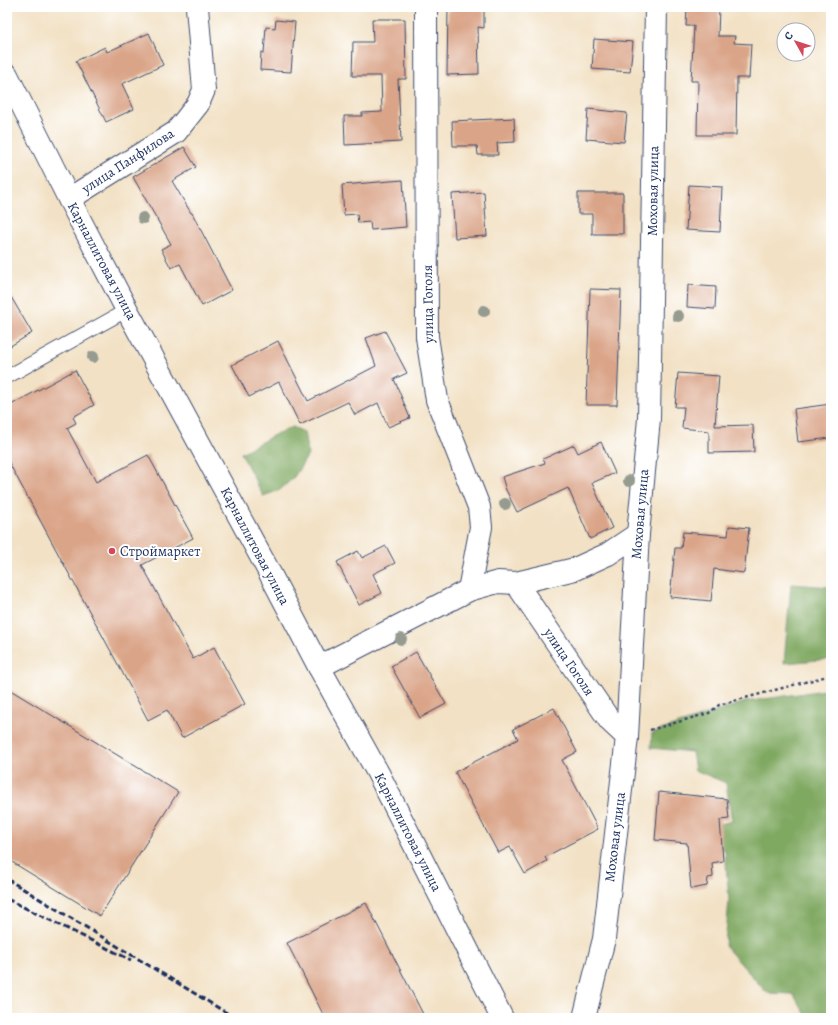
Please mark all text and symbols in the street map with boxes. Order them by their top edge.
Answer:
north arrow [776,22,816,62]
text: С [781,28,797,43]
street label: улица Панфилова [77,124,178,199]
street label: Моховая улица [643,145,663,236]
street label: Карналлитовая улица [63,199,141,324]
street label: улица Гоголя [418,265,438,344]
street label: Моховая улица [627,468,653,560]
street label: Карналлитовая улица [216,484,294,609]
place label: Строймаркет [120,542,200,561]
marker: Строймаркет [107,546,117,556]
street label: улица Гоголя [539,623,599,700]
street label: Карналлитовая улица [370,769,446,895]
street label: Моховая улица [600,790,630,883]

